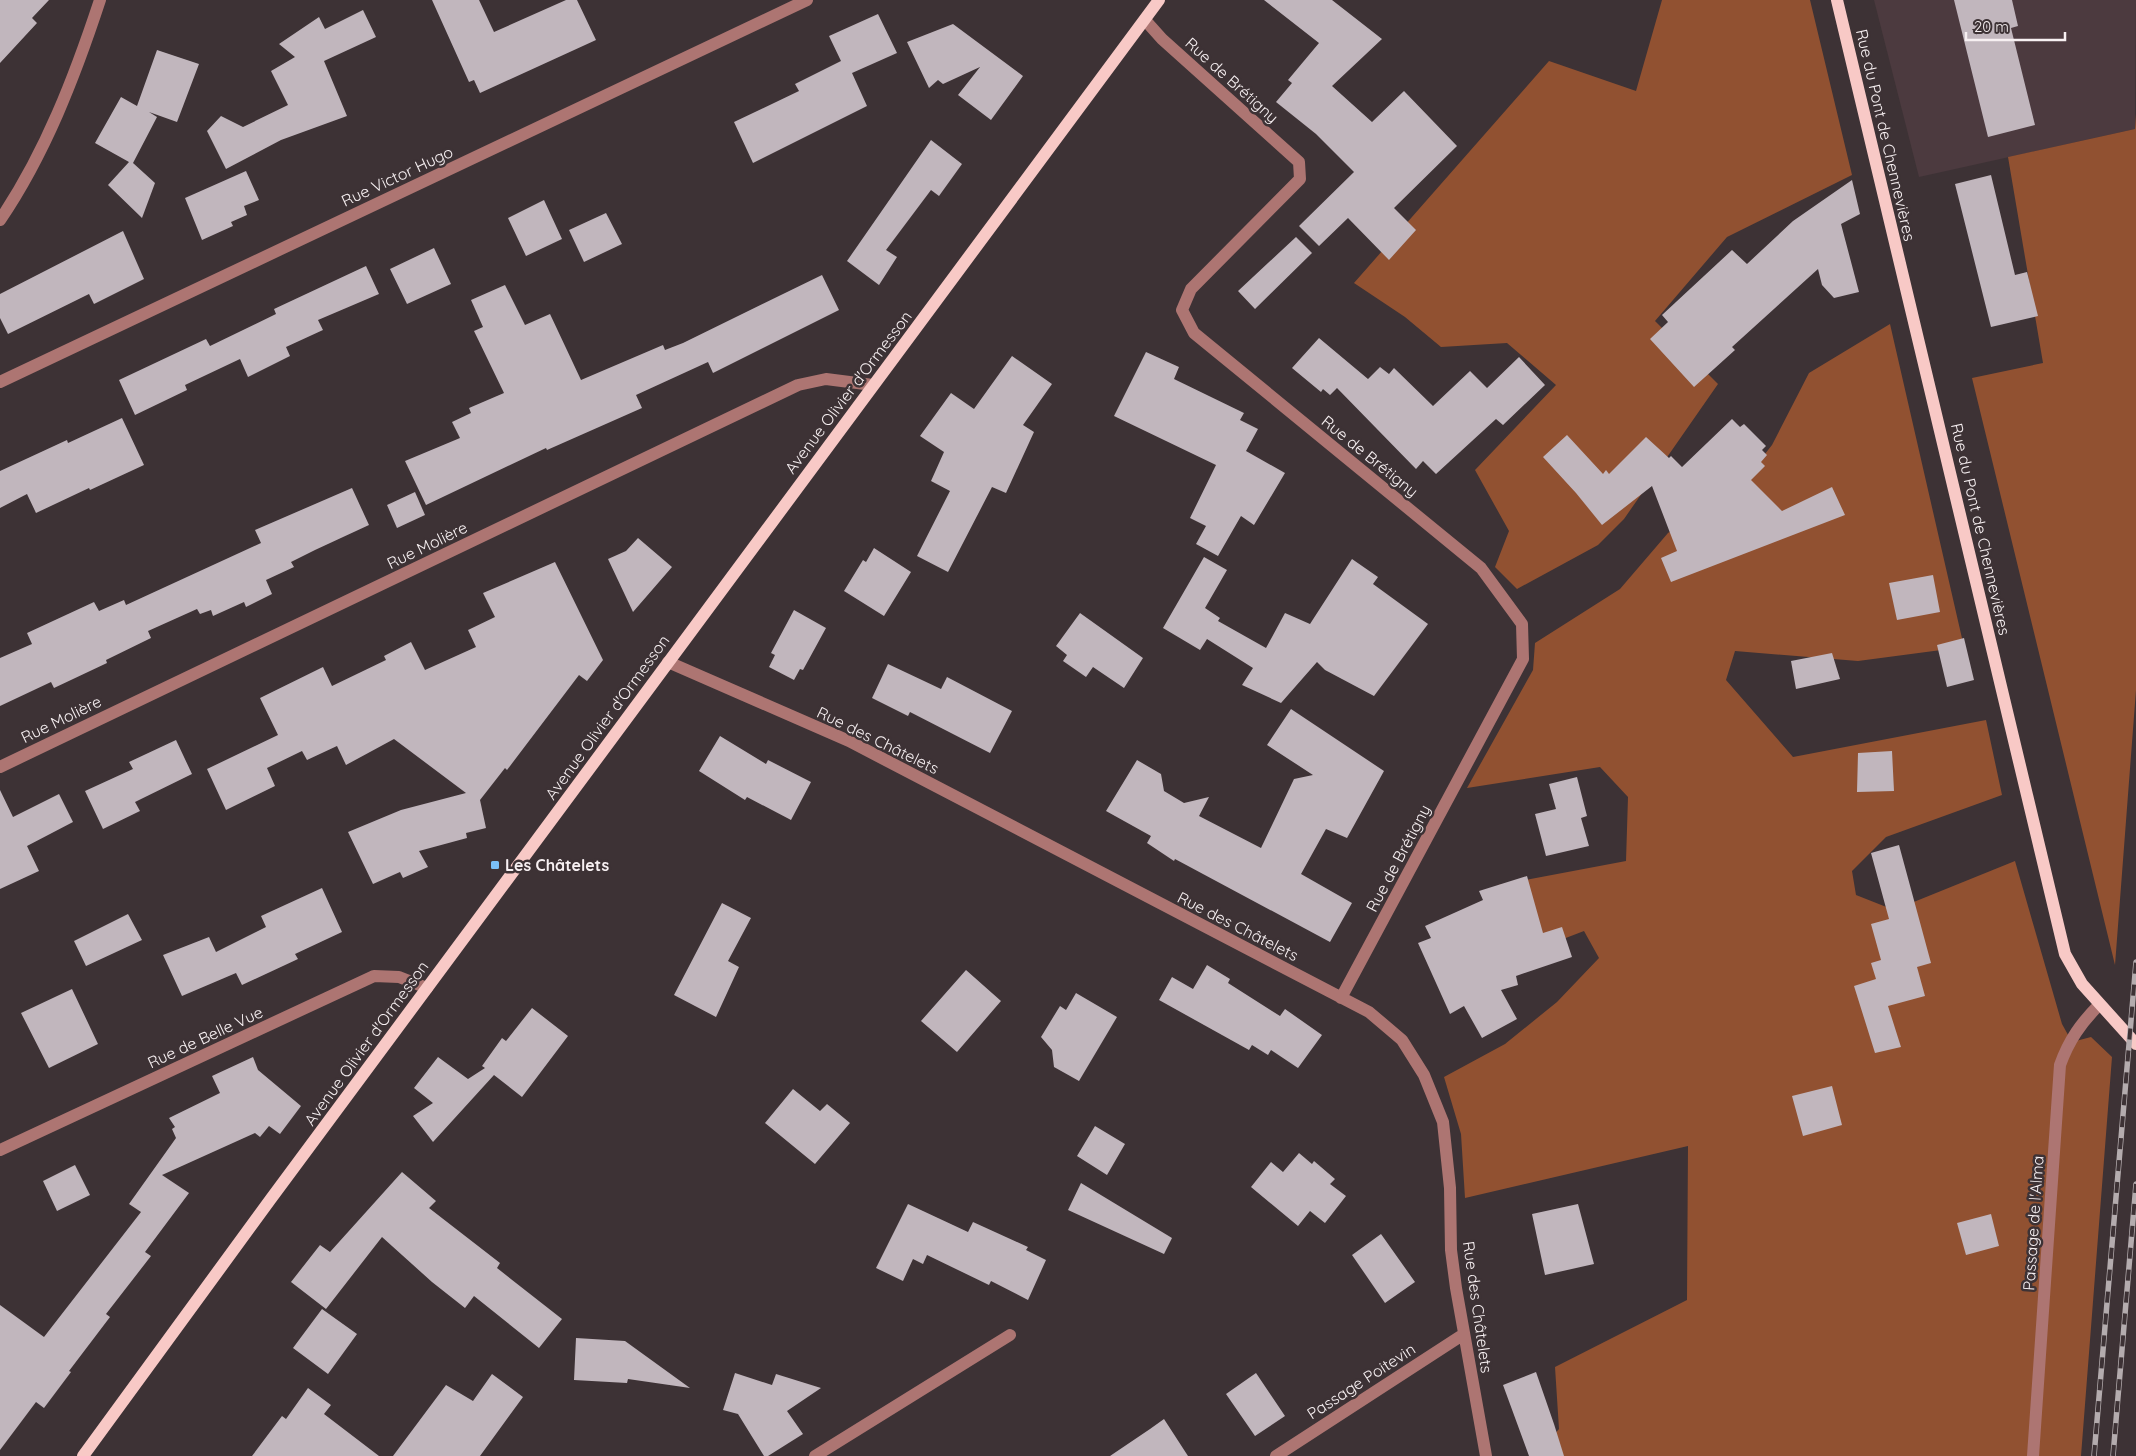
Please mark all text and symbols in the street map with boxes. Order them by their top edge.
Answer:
scale bar [1966,10,2065,42]
text: 20 m [1974,17,2009,36]
street label: Rue du Pont de Chennevières [1852,27,1920,243]
street label: Rue de Brétigny [1181,33,1283,127]
street label: Rue Victor Hugo [338,141,456,211]
street label: Avenue Olivier d'Ormesson [780,307,916,477]
street label: Rue de Brétigny [1318,411,1422,501]
street label: Rue du Pont de Chennevières [1947,421,2015,637]
street label: Rue Molière [384,517,470,573]
street label: Avenue Olivier d'Ormesson [541,631,673,803]
street label: Rue Molière [18,691,104,747]
street label: Rue des Châtelets [814,702,942,778]
street label: Rue de Brétigny [1361,801,1435,915]
place label: Les Châtelets [505,855,609,875]
marker: Les Châtelets [489,859,501,871]
street label: Rue des Châtelets [1174,887,1302,965]
street label: Avenue Olivier d'Ormesson [300,957,432,1129]
street label: Rue de Belle Vue [144,1002,266,1072]
street label: Passage de l'Alma [2018,1155,2048,1291]
street label: Rue des Châtelets [1459,1240,1497,1374]
street label: Passage Poitevin [1303,1339,1419,1423]

